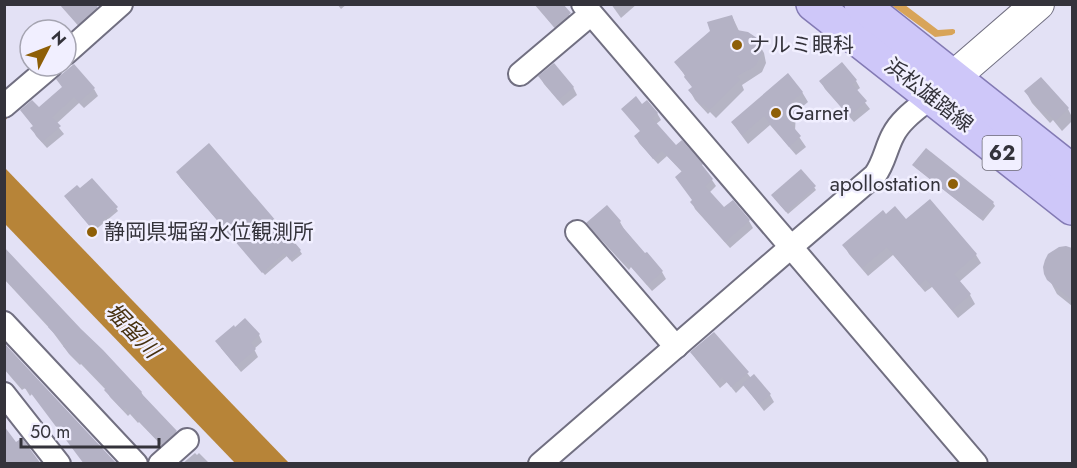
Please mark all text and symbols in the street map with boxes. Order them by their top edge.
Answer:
north arrow [18,18,78,78]
text: N [46,26,72,51]
place label: ナルミ眼科 [749,30,854,60]
marker: ナルミ眼科 [730,38,744,52]
street label: 浜松雄踏線 [878,51,980,139]
place label: Garnet [788,98,848,128]
marker: Garnet [769,106,783,120]
road number: 62 [982,136,1022,170]
place label: apollostation [830,169,941,199]
marker: apollostation [946,177,960,191]
place label: 静岡県堀留水位観測所 [104,217,314,247]
marker: 静岡県堀留水位観測所 [85,225,99,239]
water label: 堀留川 [99,295,169,366]
scale bar [21,411,159,449]
text: 50 m [30,419,70,445]

